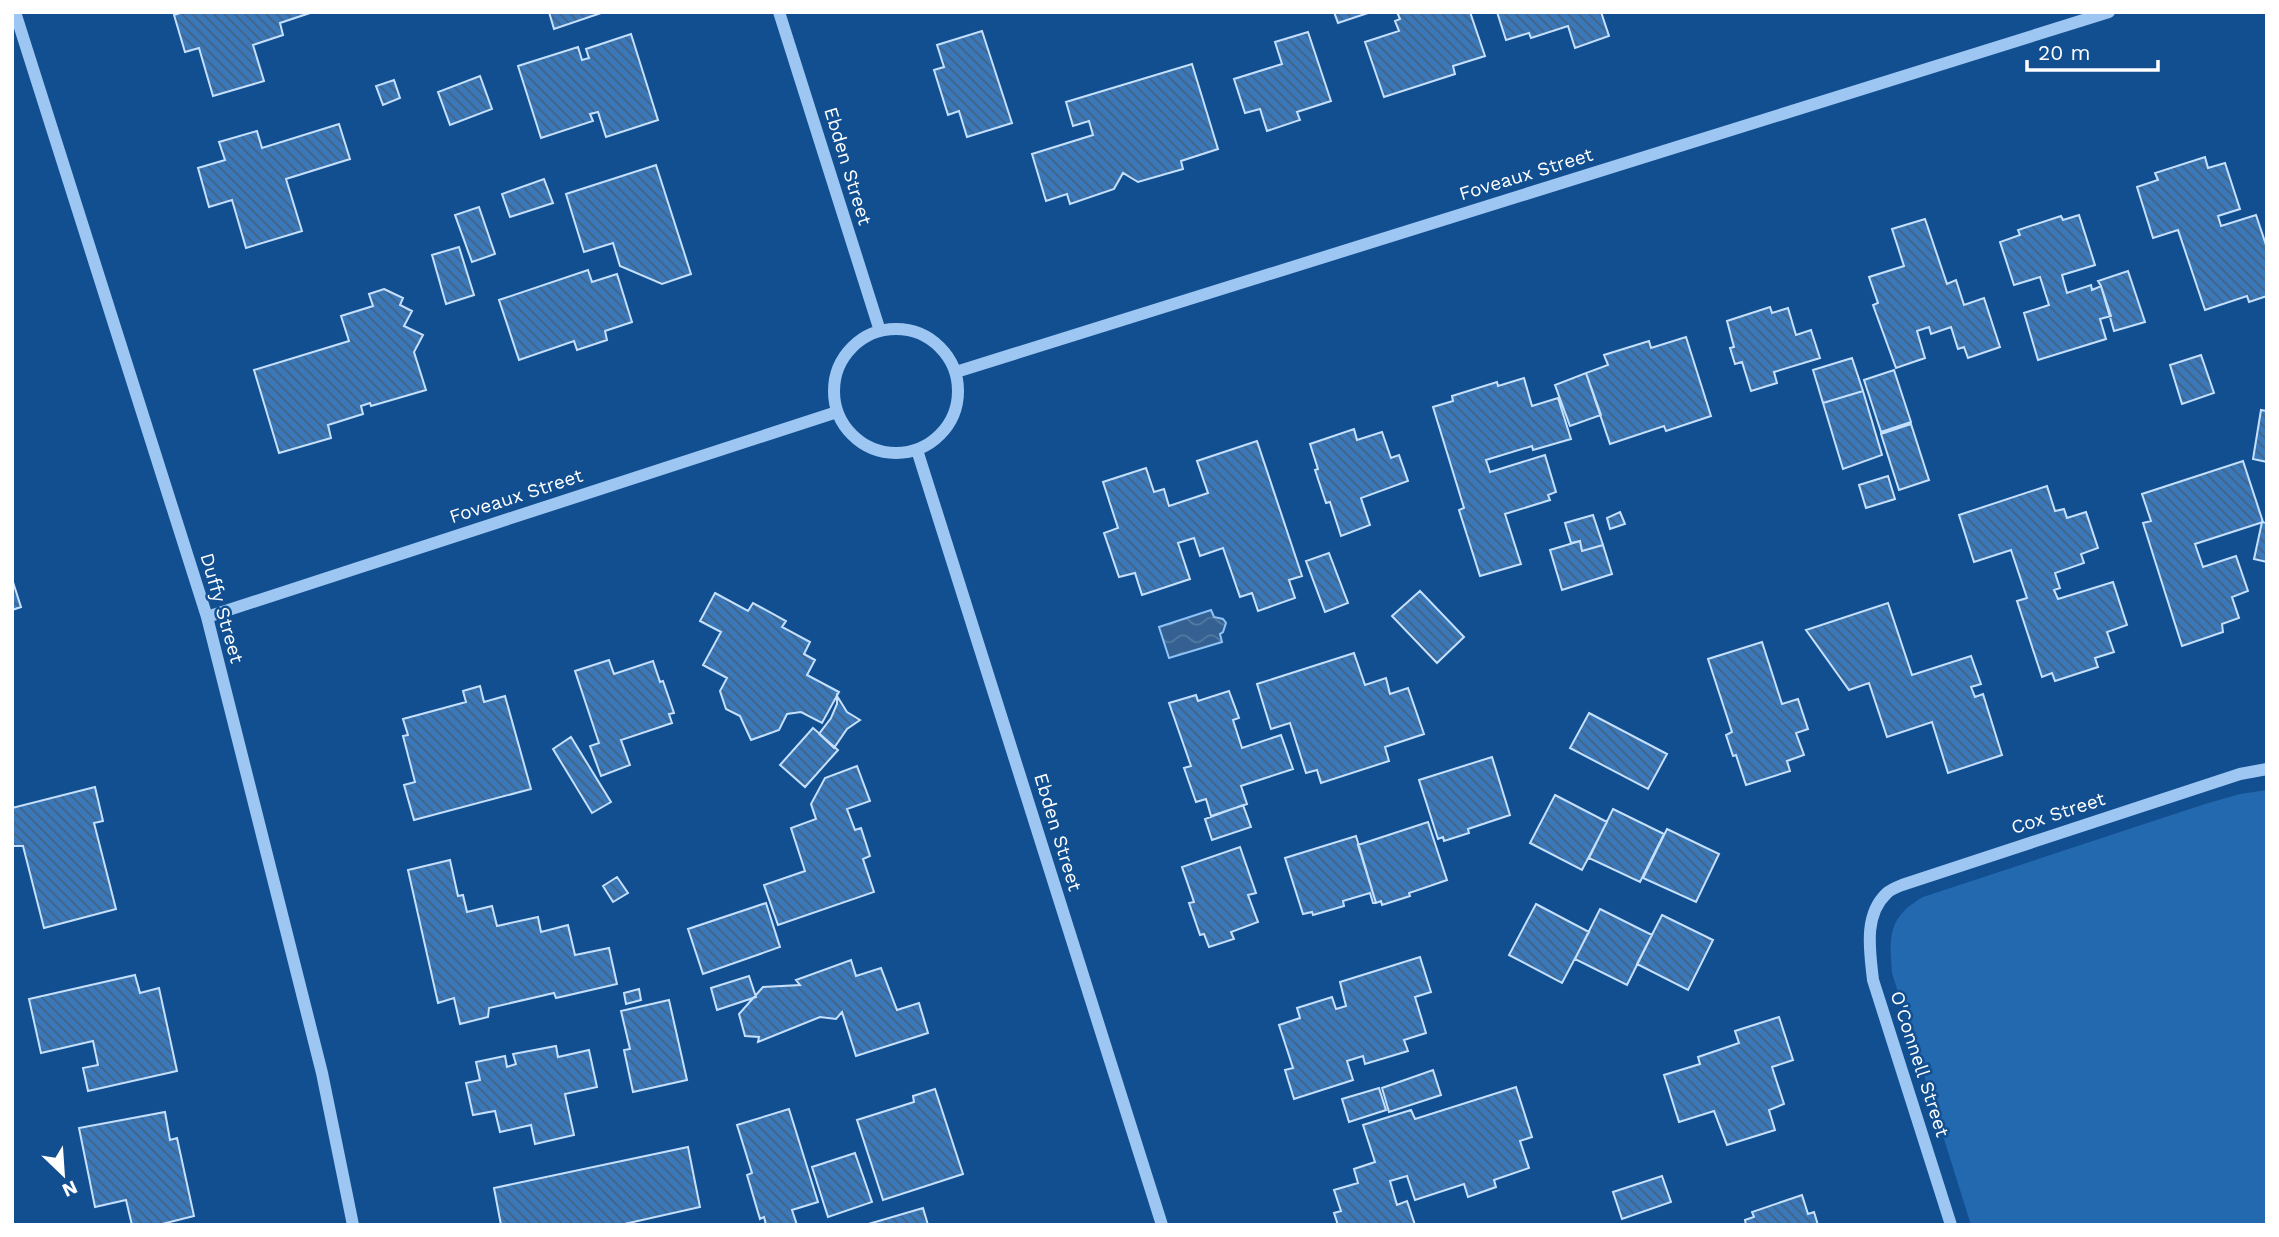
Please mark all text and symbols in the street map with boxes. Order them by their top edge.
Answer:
scale bar [2027,28,2158,72]
text: 20 m [2038,40,2090,65]
street label: Ebden Street [819,104,877,228]
street label: Foveaux Street [1456,143,1596,205]
street label: Foveaux Street [446,464,586,528]
street label: Duffy Street [195,550,249,666]
street label: Ebden Street [1029,770,1087,894]
street label: Cox Street [2008,787,2108,839]
street label: O'Connell Street [1886,988,1954,1140]
north arrow [28,1139,98,1209]
text: N [59,1176,81,1202]

